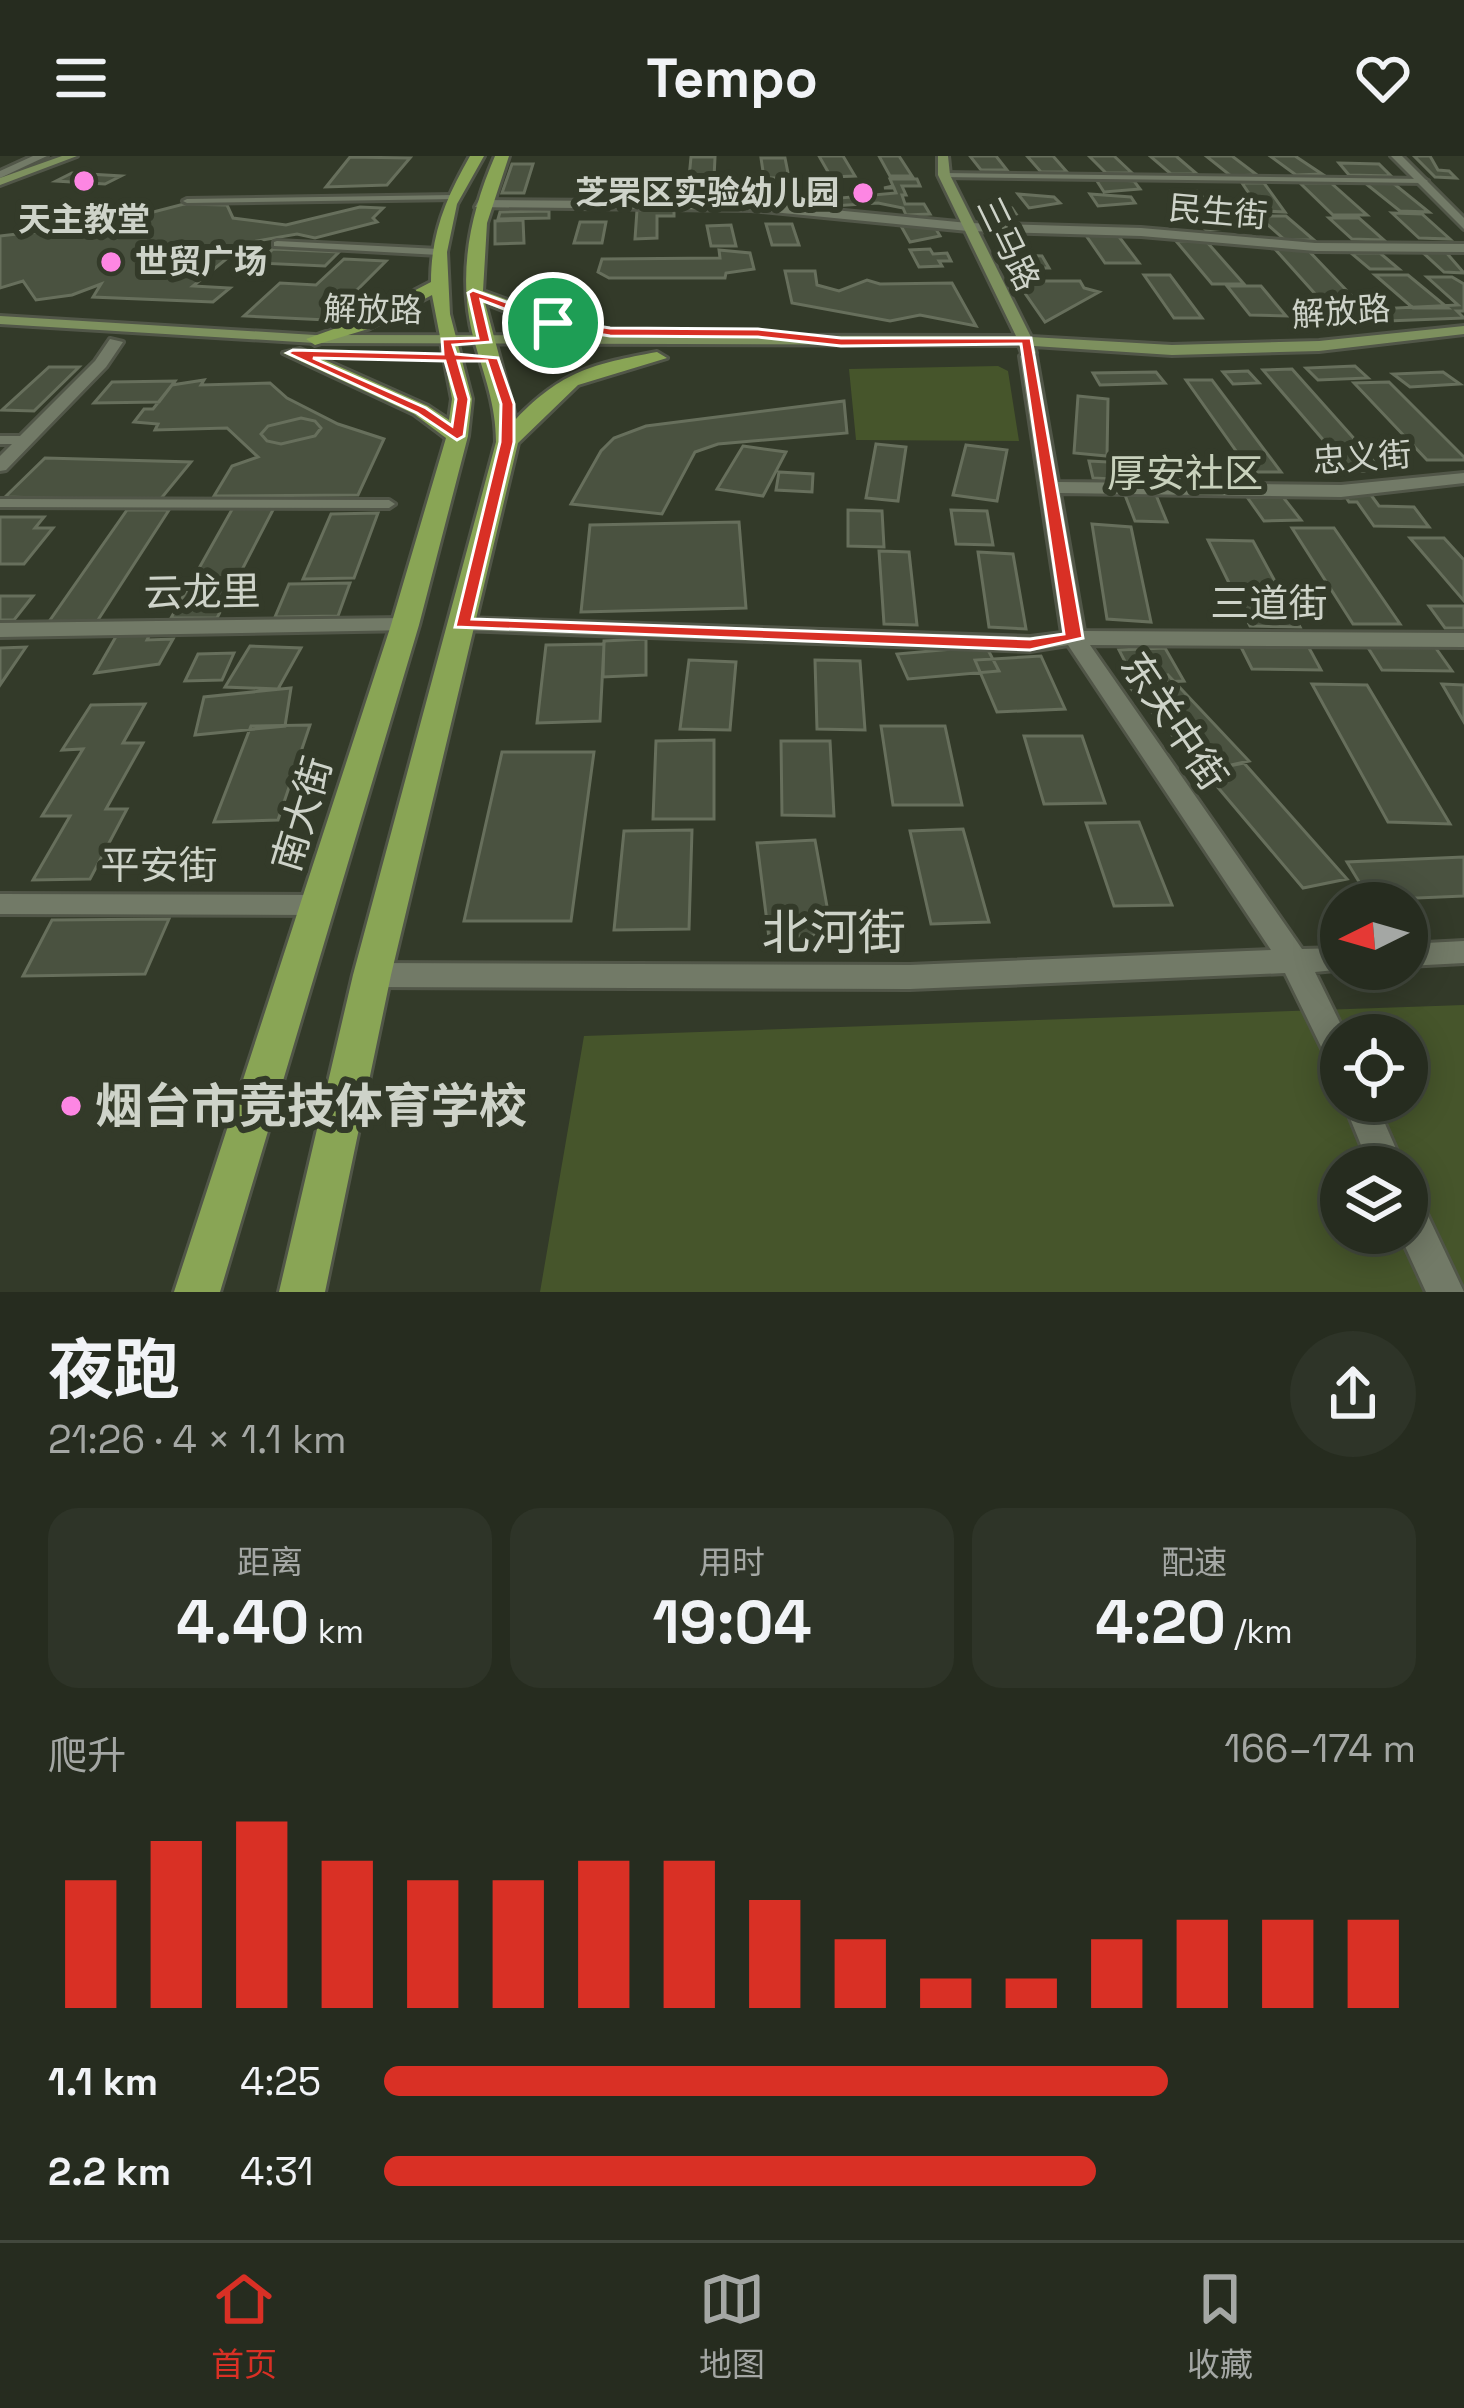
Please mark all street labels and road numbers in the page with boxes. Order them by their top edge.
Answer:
street label: 民生街 [1167,187,1269,237]
street label: 三马路 [967,190,1049,298]
street label: 解放路 [323,288,423,332]
street label: 解放路 [1290,288,1392,336]
street label: 忠义街 [1311,434,1413,482]
street label: 云龙里 [143,566,261,618]
street label: 三道街 [1210,579,1328,628]
street label: 东关中街 [1110,643,1238,799]
street label: 南大街 [261,751,343,877]
street label: 平安街 [100,841,218,890]
street label: 北河街 [762,902,906,963]

